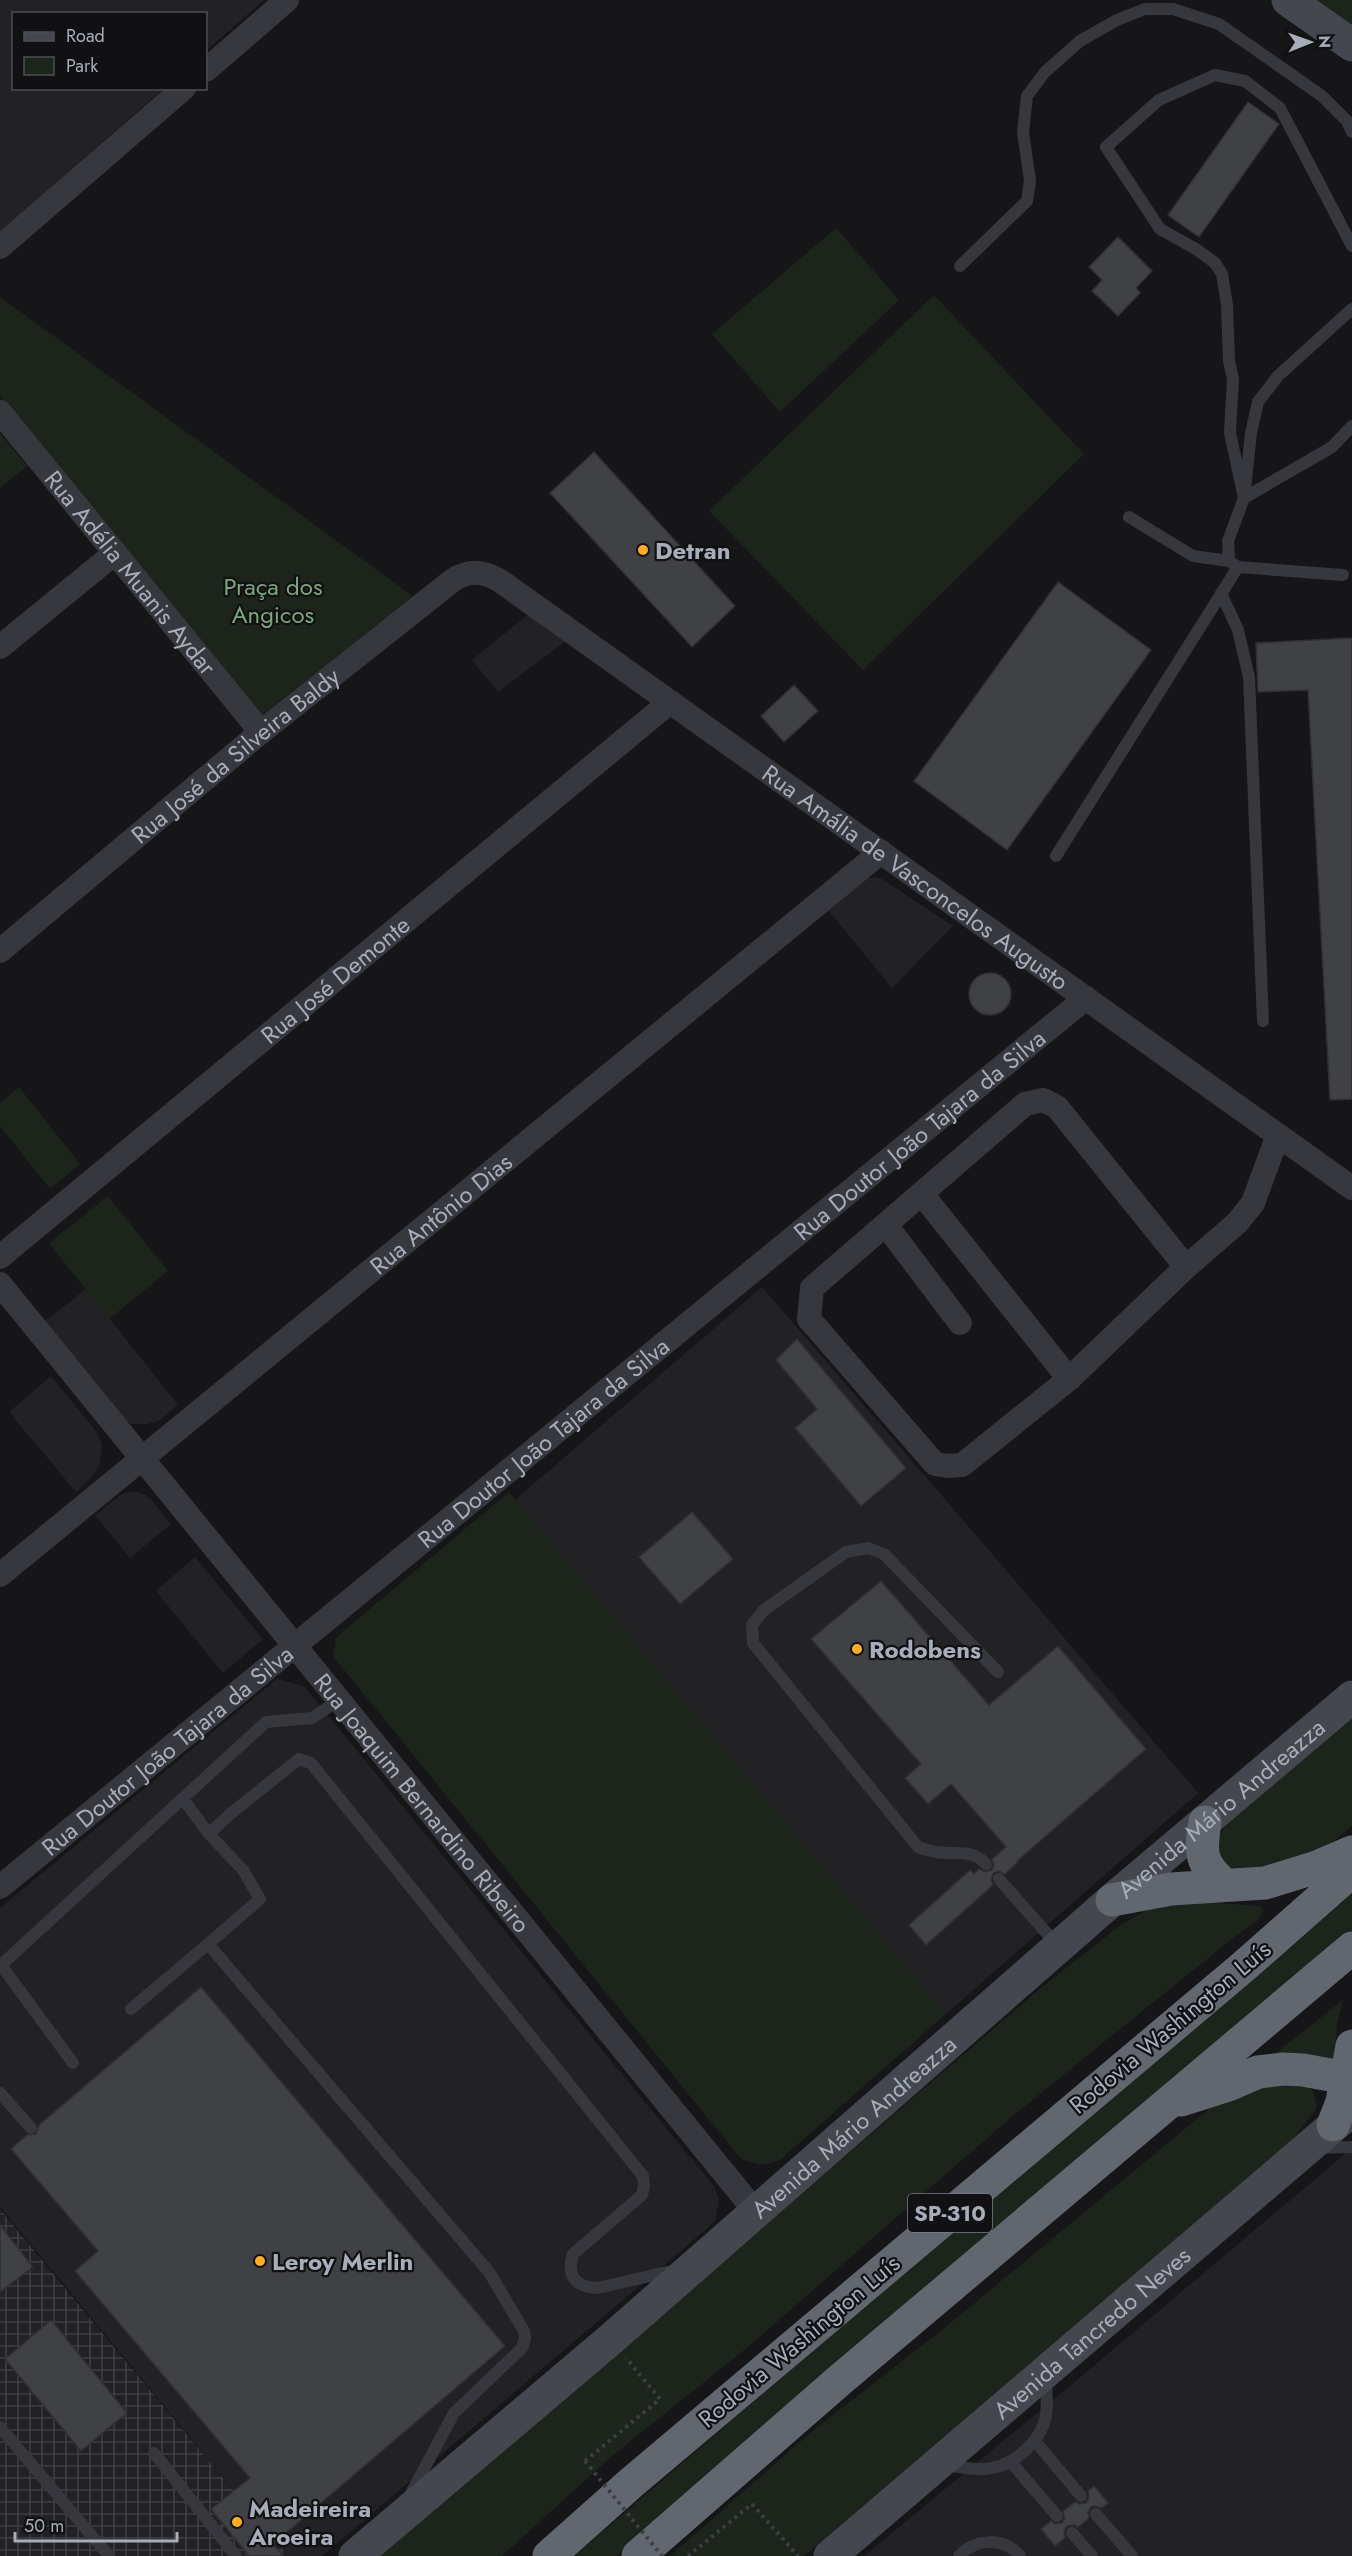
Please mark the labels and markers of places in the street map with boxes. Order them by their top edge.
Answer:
place label: Detran [655,533,731,568]
marker: Detran [636,543,650,557]
place label: Rodobens [869,1632,981,1667]
marker: Rodobens [850,1642,864,1656]
place label: Leroy Merlin [272,2244,413,2279]
marker: Leroy Merlin [253,2254,267,2268]
place label: Madeireira Aroeira [248,2491,371,2554]
marker: Madeireira Aroeira [230,2515,244,2529]

